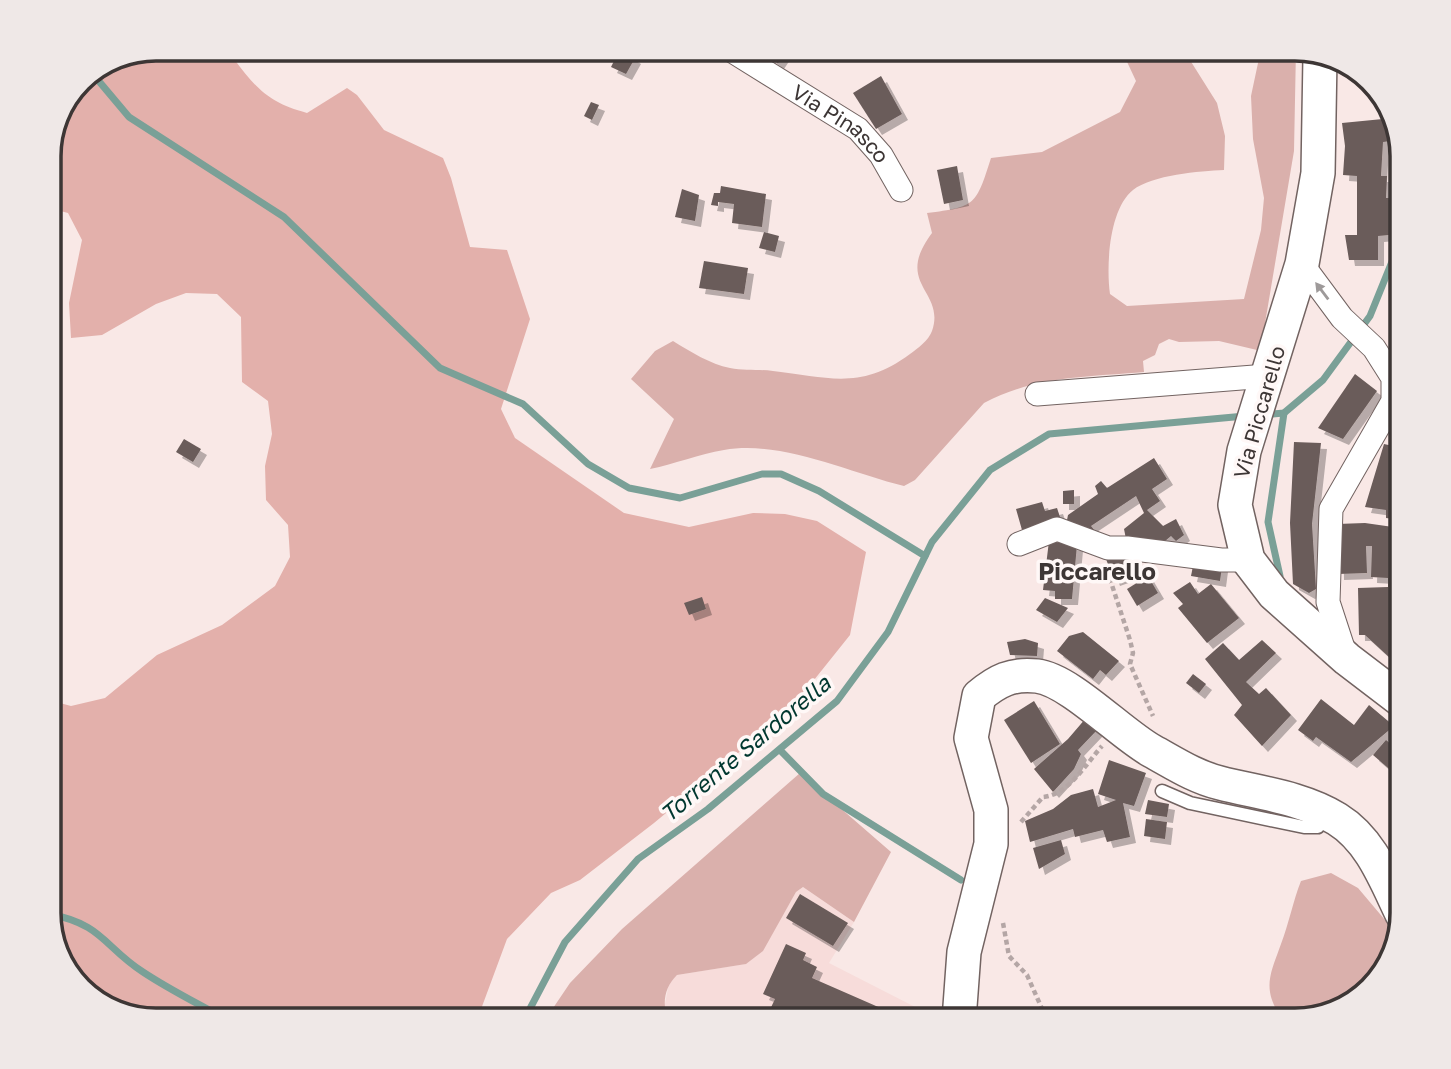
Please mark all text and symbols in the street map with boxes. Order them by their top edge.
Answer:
street label: Via Pinasco [787,78,896,167]
one-way arrow [1315,282,1329,300]
street label: Via Piccarello [1228,343,1290,481]
district label: Piccarello [1038,556,1156,585]
water label: Torrente Sardorella [654,668,837,827]

